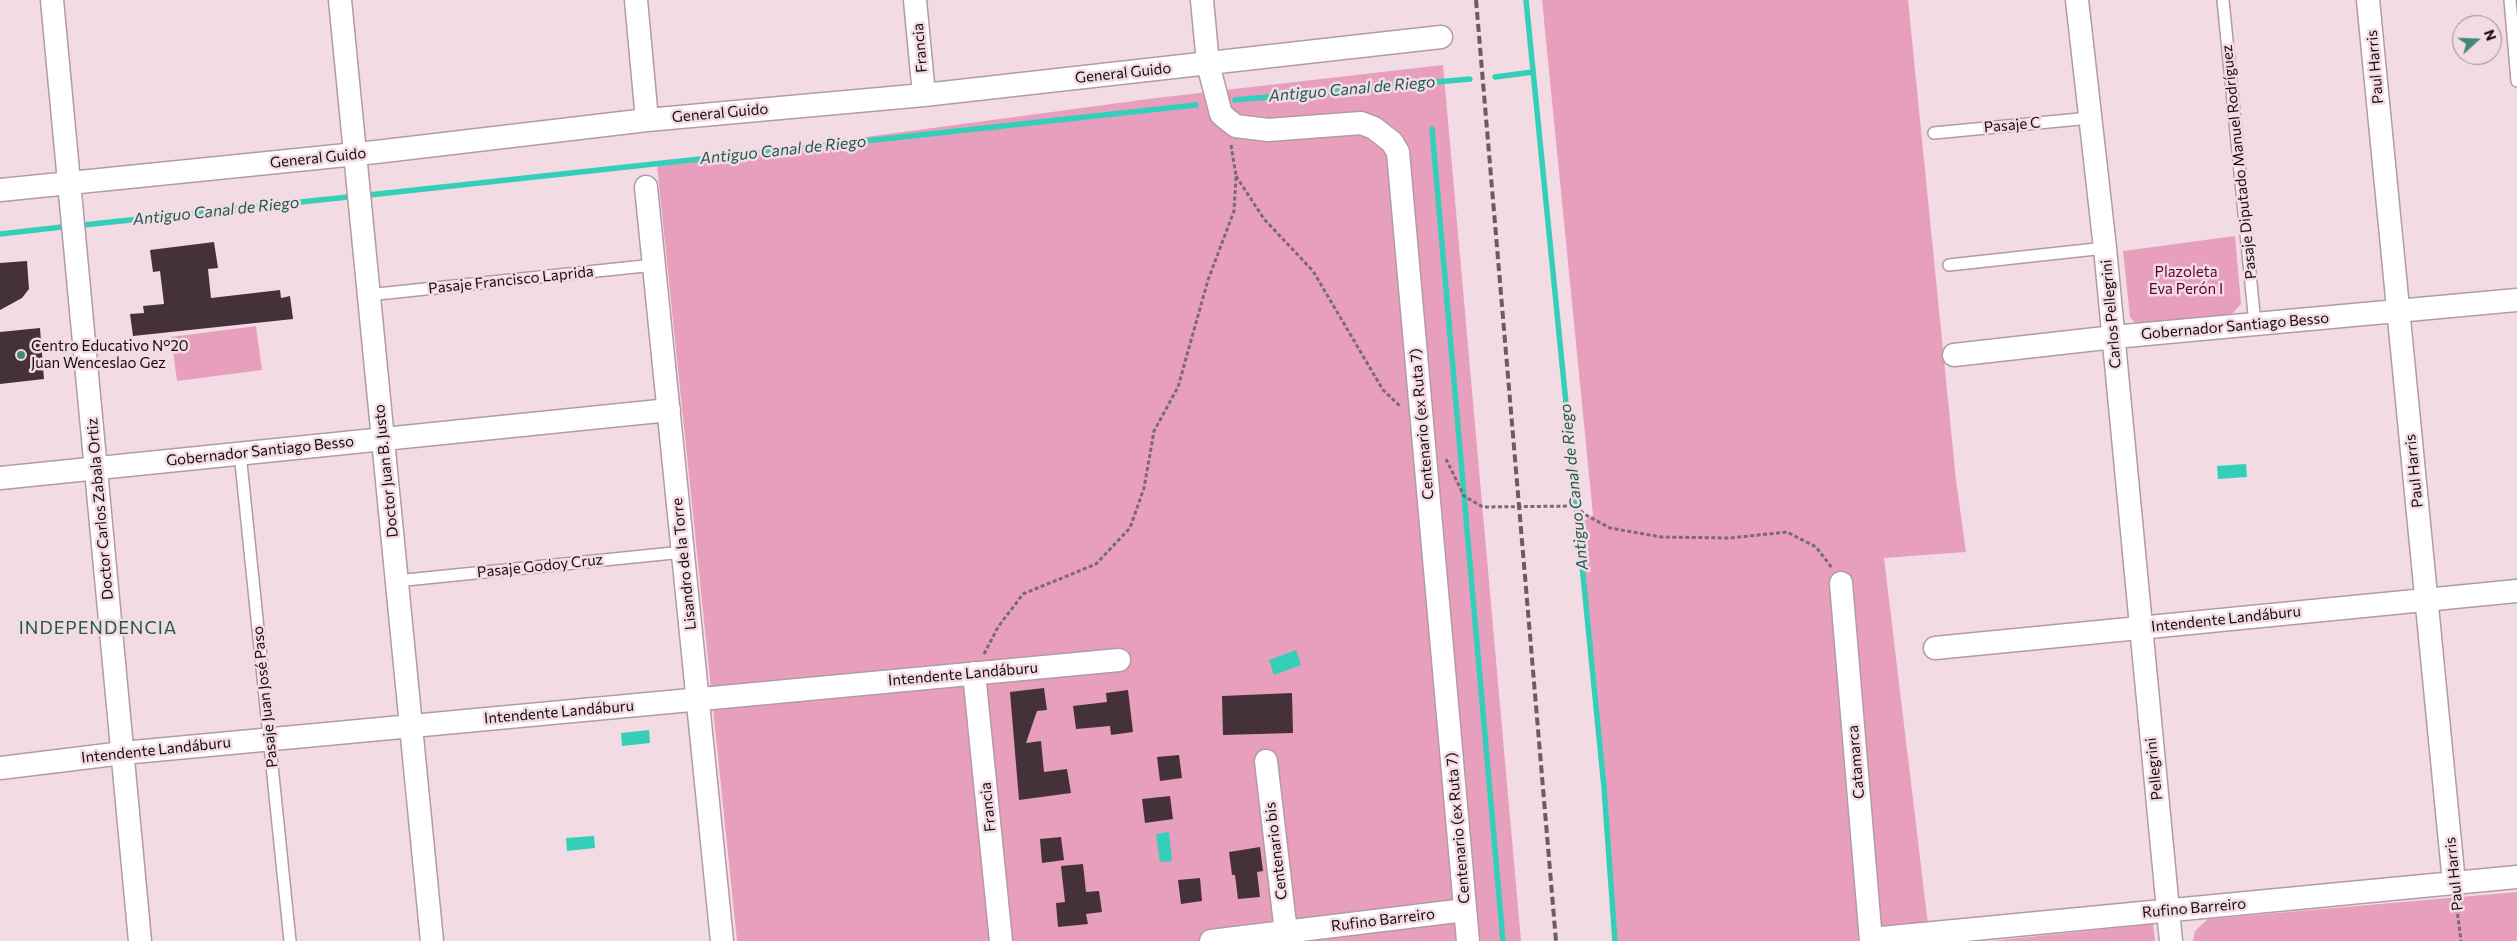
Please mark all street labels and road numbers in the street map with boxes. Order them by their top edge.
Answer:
street label: Francia [909,22,931,74]
street label: Paul Harris [2363,29,2387,105]
street label: Pasaje Diputado Manuel Rodríguez [2218,44,2260,280]
street label: General Guido [1074,59,1172,87]
street label: General Guido [671,100,769,126]
street label: Pasaje C [1983,114,2041,136]
street label: General Guido [269,144,367,172]
street label: Carlos Pellegrini [2097,259,2125,369]
street label: Pasaje Francisco Laprida [427,262,595,298]
street label: Gobernador Santiago Besso [2140,309,2330,343]
street label: Centenario (ex Ruta 7) [1406,348,1438,500]
street label: Doctor Juan B. Justo [370,403,402,539]
street label: Doctor Carlos Zabala Ortiz [83,417,117,601]
street label: Gobernador Santiago Besso [165,432,355,470]
street label: Paul Harris [2401,433,2427,509]
street label: Lisandro de la Torre [668,497,700,631]
street label: Pasaje Godoy Cruz [476,550,604,582]
street label: Intendente Landáburu [2150,602,2302,636]
street label: Pasaje Juan José Paso [249,625,281,769]
street label: Intendente Landáburu [887,658,1039,690]
street label: Intendente Landáburu [483,696,635,728]
street label: Catamarca [1844,724,1868,800]
street label: Intendente Landáburu [80,733,232,767]
street label: Pellegrini [2142,737,2166,801]
street label: Centenario (ex Ruta 7) [1442,752,1474,904]
street label: Francia [976,781,1000,833]
street label: Centenario bis [1261,801,1291,901]
street label: Paul Harris [2441,836,2467,912]
street label: Rufino Barreiro [2141,894,2247,922]
street label: Rufino Barreiro [1330,905,1436,935]

